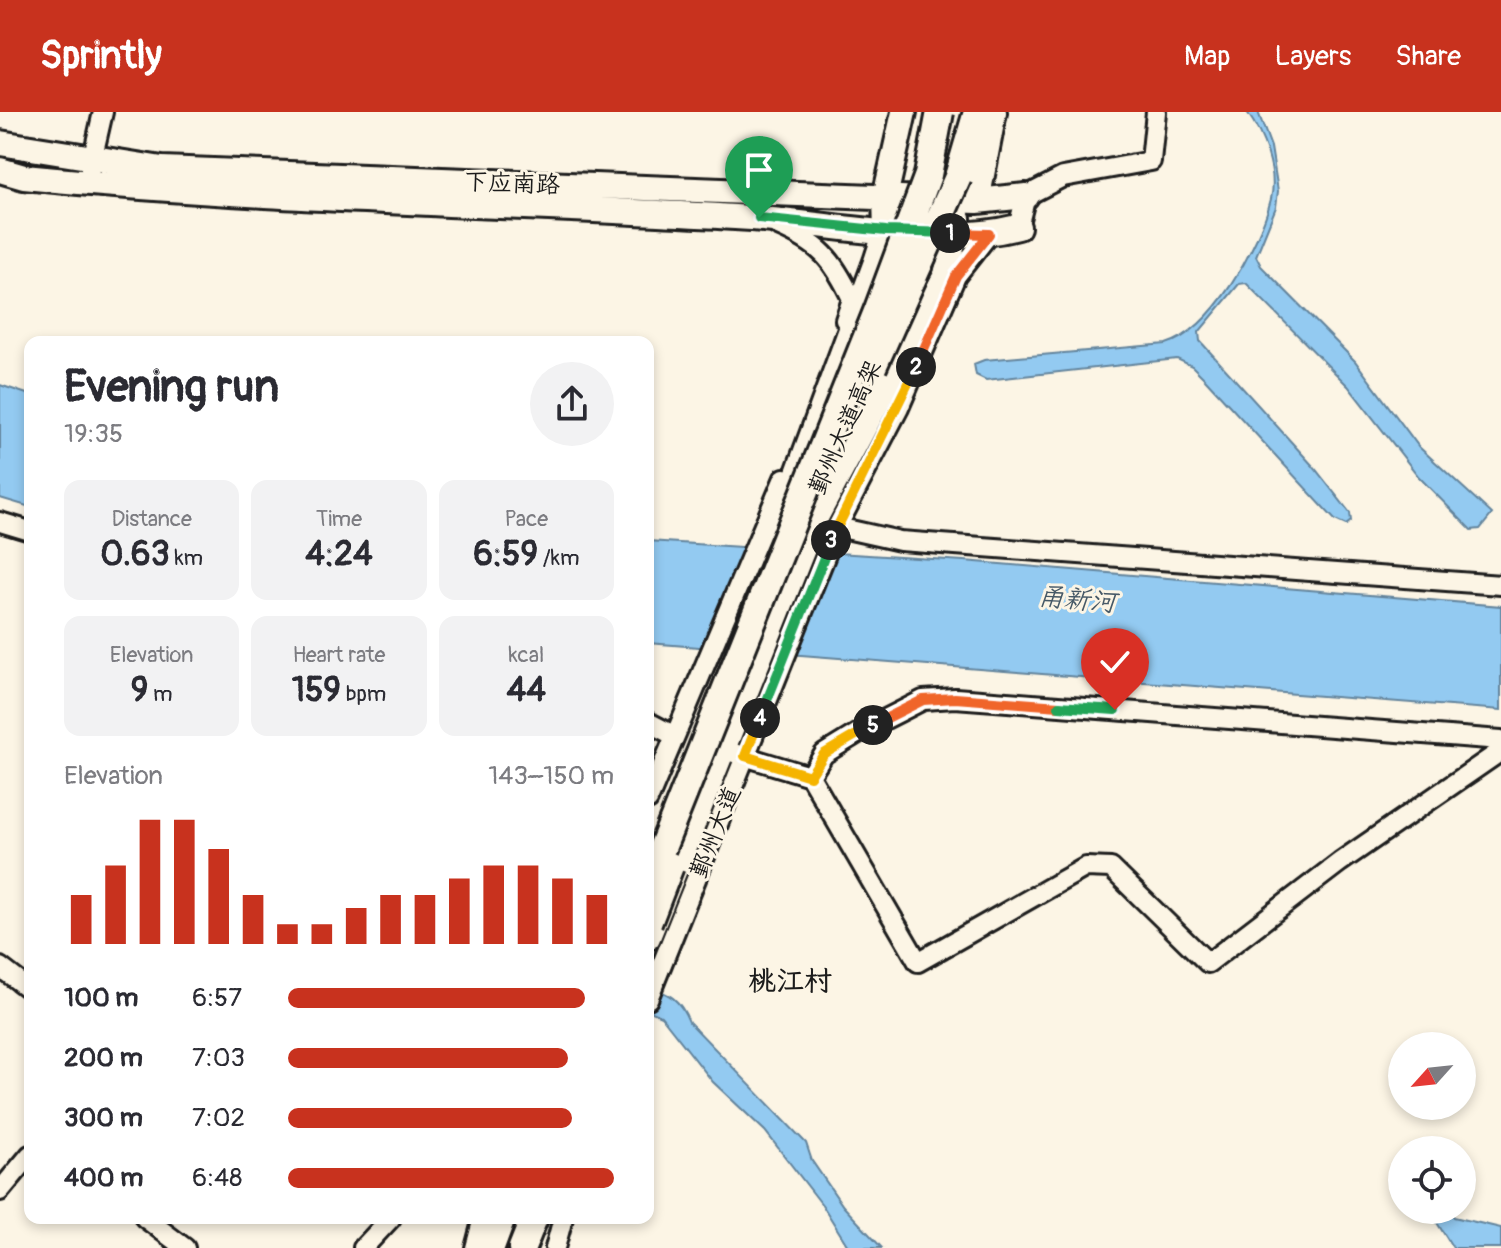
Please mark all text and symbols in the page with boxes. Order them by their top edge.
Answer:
text: Sprintly [40,32,162,80]
text: Map [1184,39,1230,74]
text: Layers [1274,39,1351,74]
text: Share [1395,39,1461,74]
pin [725,136,793,218]
icon: arrive [737,148,781,192]
street label: 下应南路 [464,167,560,200]
pin: 1 [930,213,970,253]
text: 1 [946,219,954,247]
pin: 2 [896,347,936,387]
text: 2 [910,353,922,381]
street label: 鄞州大道高架 [803,356,888,499]
text: Evening run [64,360,279,415]
button: share [530,362,614,446]
text: 19:35 [64,418,123,450]
text: Distance [111,505,192,533]
text: Time [316,505,362,533]
text: Pace [505,505,548,533]
pin: 3 [811,520,851,560]
text: 3 [825,526,837,554]
text: 0.63 [100,533,170,576]
text: 4:24 [305,533,373,576]
text: 6:59 [473,533,538,576]
text: km [170,544,203,572]
text: /km [538,544,579,572]
water label: 甬新河 [1037,581,1121,620]
pin [1081,628,1149,710]
icon: check [1093,640,1137,684]
text: Elevation [110,641,194,669]
text: Heart rate [293,641,385,669]
text: kcal [508,641,544,669]
text: 9 [131,669,148,712]
text: 159 [292,669,341,712]
text: 44 [507,669,546,712]
text: m [148,680,173,708]
text: bpm [341,680,386,708]
pin: 4 [740,698,780,738]
text: 4 [754,704,766,732]
pin: 5 [853,705,893,745]
text: 5 [867,711,879,739]
text: Elevation [64,760,163,792]
text: 143–150 m [488,760,614,792]
street label: 鄞州大道 [684,782,747,882]
district label: 桃江村 [748,964,832,999]
text: 100 m [64,982,138,1014]
text: 6:57 [192,982,242,1014]
north arrow [1388,1032,1476,1120]
map controls [1388,1032,1476,1224]
text: 200 m [64,1042,143,1074]
text: 7:03 [192,1042,245,1074]
text: 300 m [64,1102,143,1134]
text: 7:02 [192,1102,245,1134]
button: locate [1388,1136,1476,1224]
text: 400 m [64,1162,143,1194]
text: 6:48 [192,1162,242,1194]

